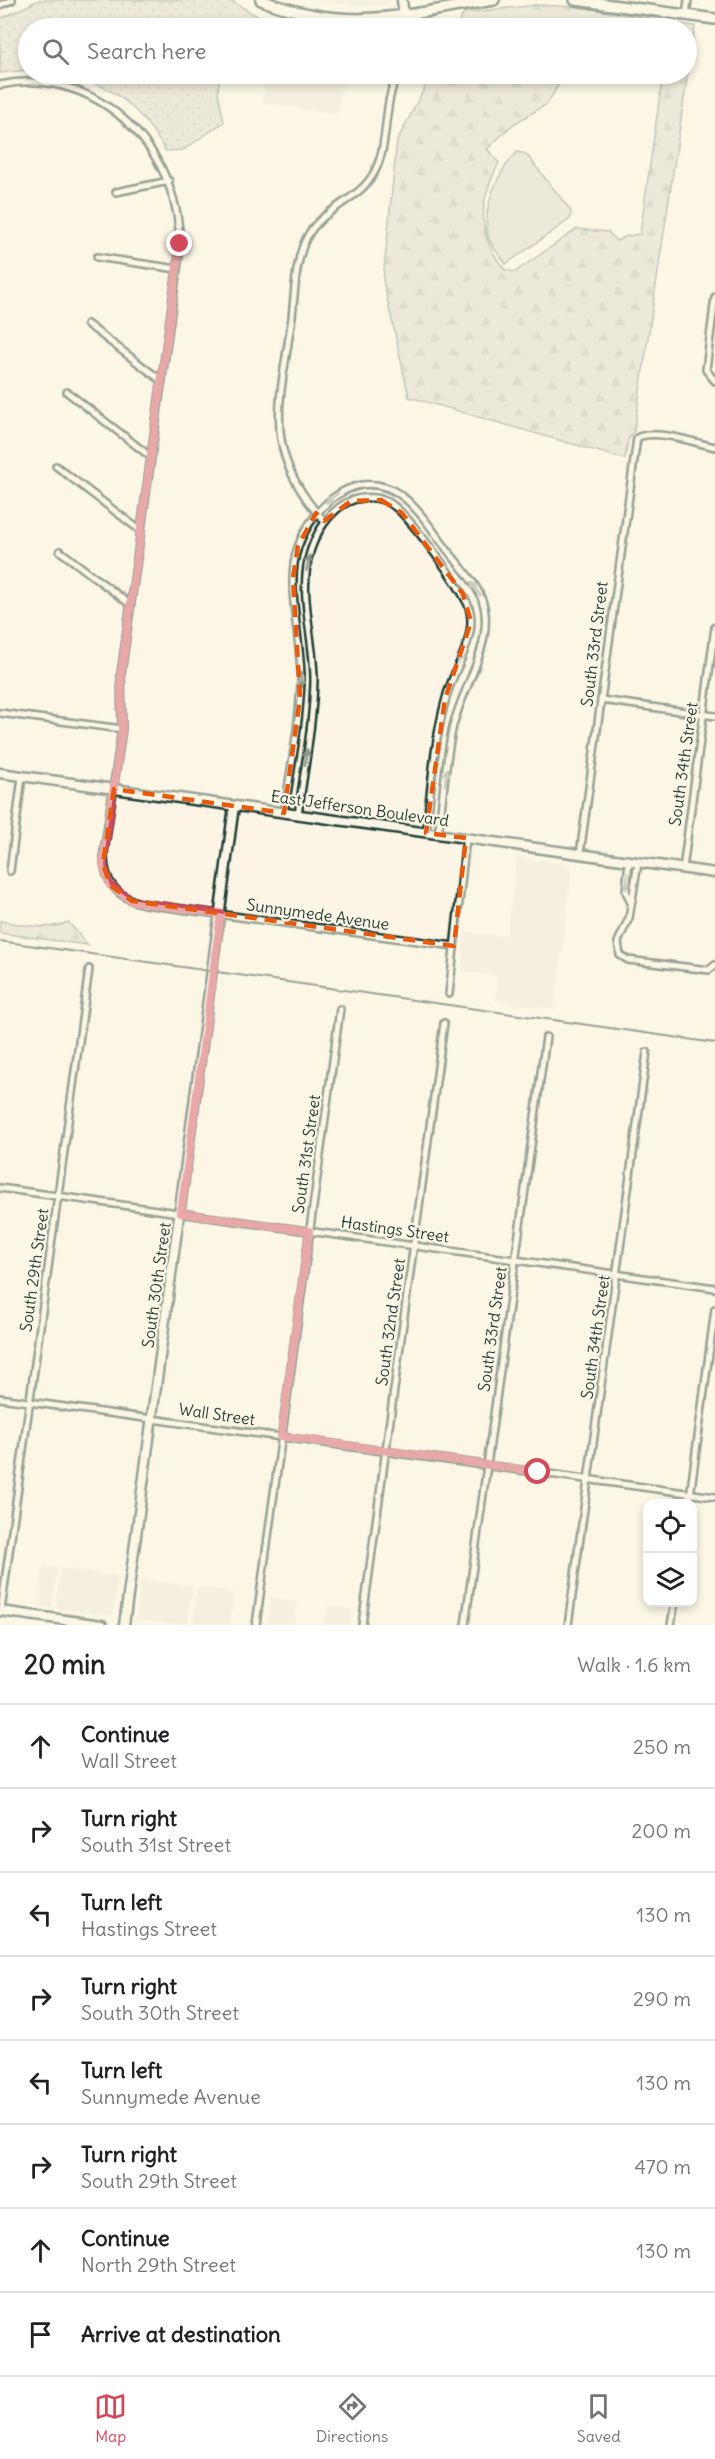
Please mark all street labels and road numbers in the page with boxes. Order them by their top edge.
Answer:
street label: South 33rd Street [576,580,612,708]
street label: South 34th Street [664,700,702,827]
street label: East Jefferson Boulevard [270,786,450,830]
street label: Sunnymede Avenue [245,894,391,934]
street label: South 31st Street [288,1093,324,1215]
street label: South 29th Street [15,1206,53,1333]
street label: Hastings Street [340,1212,451,1247]
street label: South 30th Street [137,1220,175,1349]
street label: South 32nd Street [371,1256,409,1387]
street label: South 33rd Street [473,1265,511,1393]
street label: South 34th Street [576,1273,614,1400]
street label: Wall Street [178,1399,257,1429]

